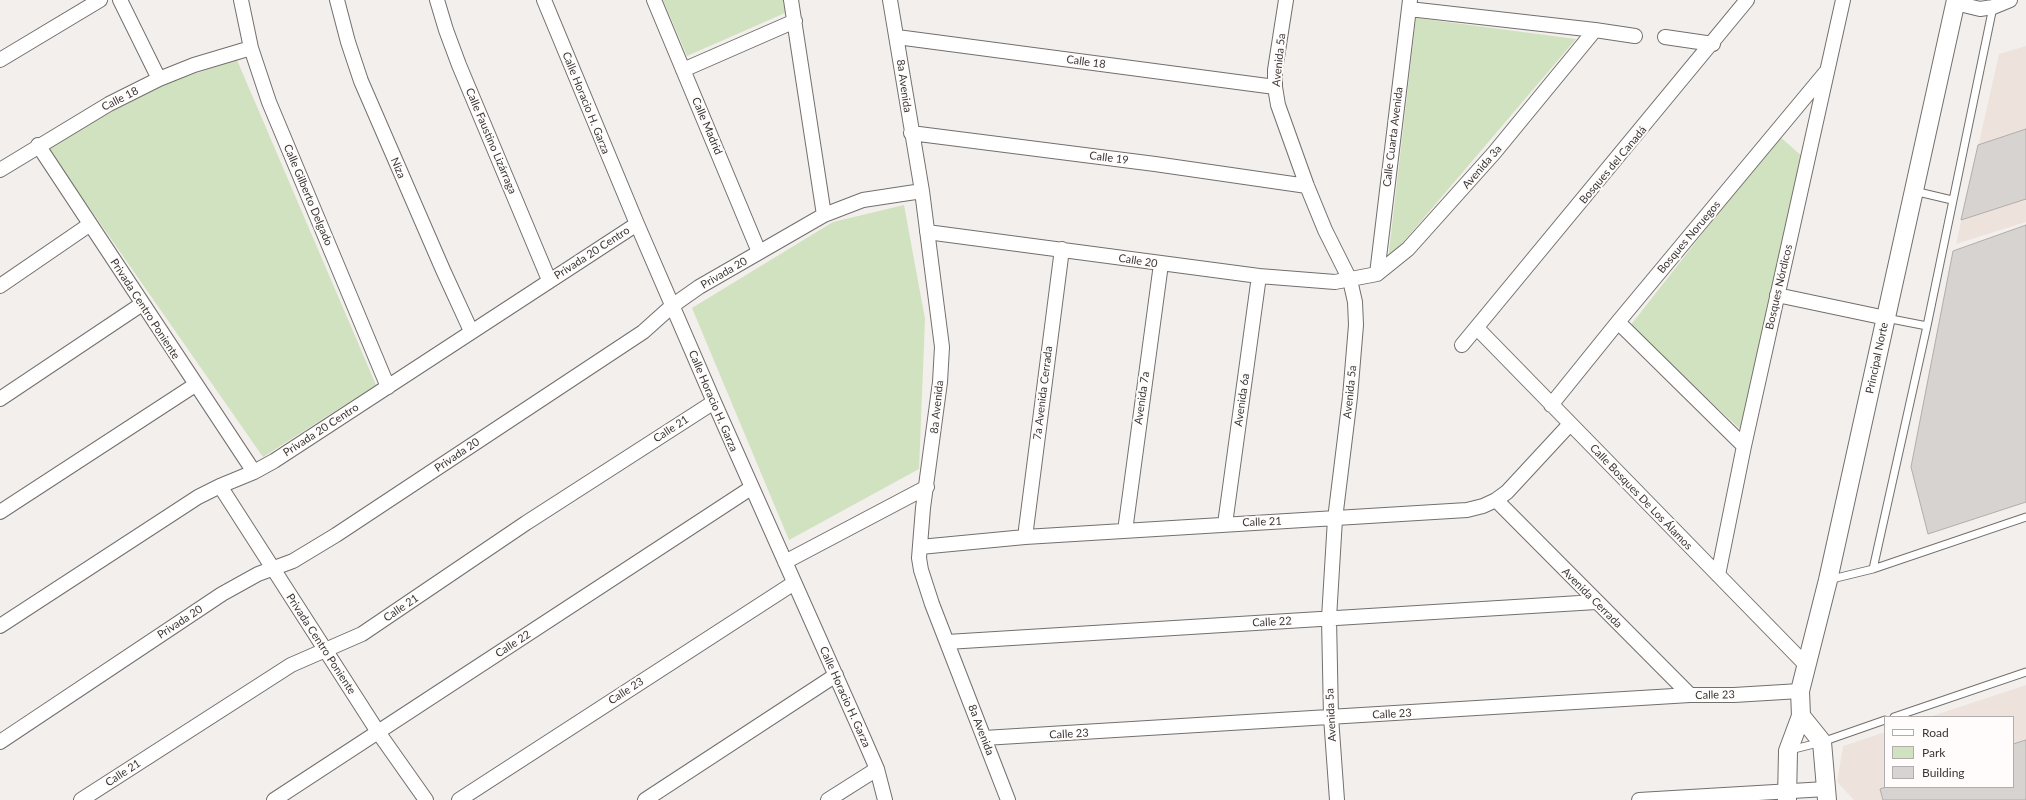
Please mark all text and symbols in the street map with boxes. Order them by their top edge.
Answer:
street label: Avenida 5a [1270,33,1288,87]
street label: Calle Horacio H. Garza [559,50,613,156]
street label: Calle 18 [1066,53,1106,71]
street label: 8a Avenida [894,59,914,113]
street label: Calle 18 [99,84,141,114]
street label: Calle Faustino Lizárraga [463,86,519,196]
street label: Calle Cuarta Avenida [1380,86,1406,188]
street label: Calle Madrid [689,95,725,157]
street label: Bosques del Canadá [1577,124,1649,206]
street label: Calle Gilberto Delgado [281,142,335,248]
street label: Avenida 3a [1460,143,1504,191]
street label: Calle 19 [1089,149,1129,167]
street label: Niza [388,156,408,180]
street label: Bosques Noruegos [1655,198,1723,276]
street label: Privada 20 Centro [552,224,632,282]
street label: Bosques Nórdicos [1763,243,1795,331]
street label: Calle 20 [1118,251,1158,271]
street label: Privada 20 [698,254,750,292]
street label: Privada Centro Poniente [107,256,183,362]
street label: Principal Norte [1863,321,1891,395]
street label: 7a Avenida Cerrada [1031,345,1055,441]
street label: Calle Horacio H. Garza [686,348,740,454]
street label: Avenida 5a [1341,365,1359,419]
street label: Avenida 7a [1132,371,1152,425]
street label: Avenida 6a [1232,373,1252,427]
street label: 8a Avenida [928,380,946,434]
street label: Privada 20 Centro [281,401,361,459]
street label: Calle 21 [651,413,691,445]
street label: Privada 20 [432,435,482,475]
street label: Calle Bosques De Los Álamos [1587,441,1695,553]
street label: Calle 21 [1242,515,1282,529]
street label: Avenida Cerrada [1559,565,1625,631]
street label: Privada Centro Poniente [283,591,359,697]
street label: Calle 21 [381,592,421,624]
street label: Privada 20 [155,602,205,642]
street label: Calle 22 [1252,614,1292,630]
street label: Calle 22 [493,628,533,660]
street label: Calle Horacio H. Garza [817,644,873,750]
street label: Calle 23 [606,675,646,707]
street label: Avenida 5a [1323,688,1339,742]
street label: Calle 23 [1695,688,1735,702]
street label: 8a Avenida [965,703,997,757]
street label: Calle 23 [1372,706,1412,722]
legend [1884,716,2014,788]
text: Road [1922,725,1949,740]
street label: Calle 23 [1049,726,1089,742]
text: Park [1922,745,1945,760]
street label: Calle 21 [103,757,143,789]
text: Building [1922,765,1965,780]

